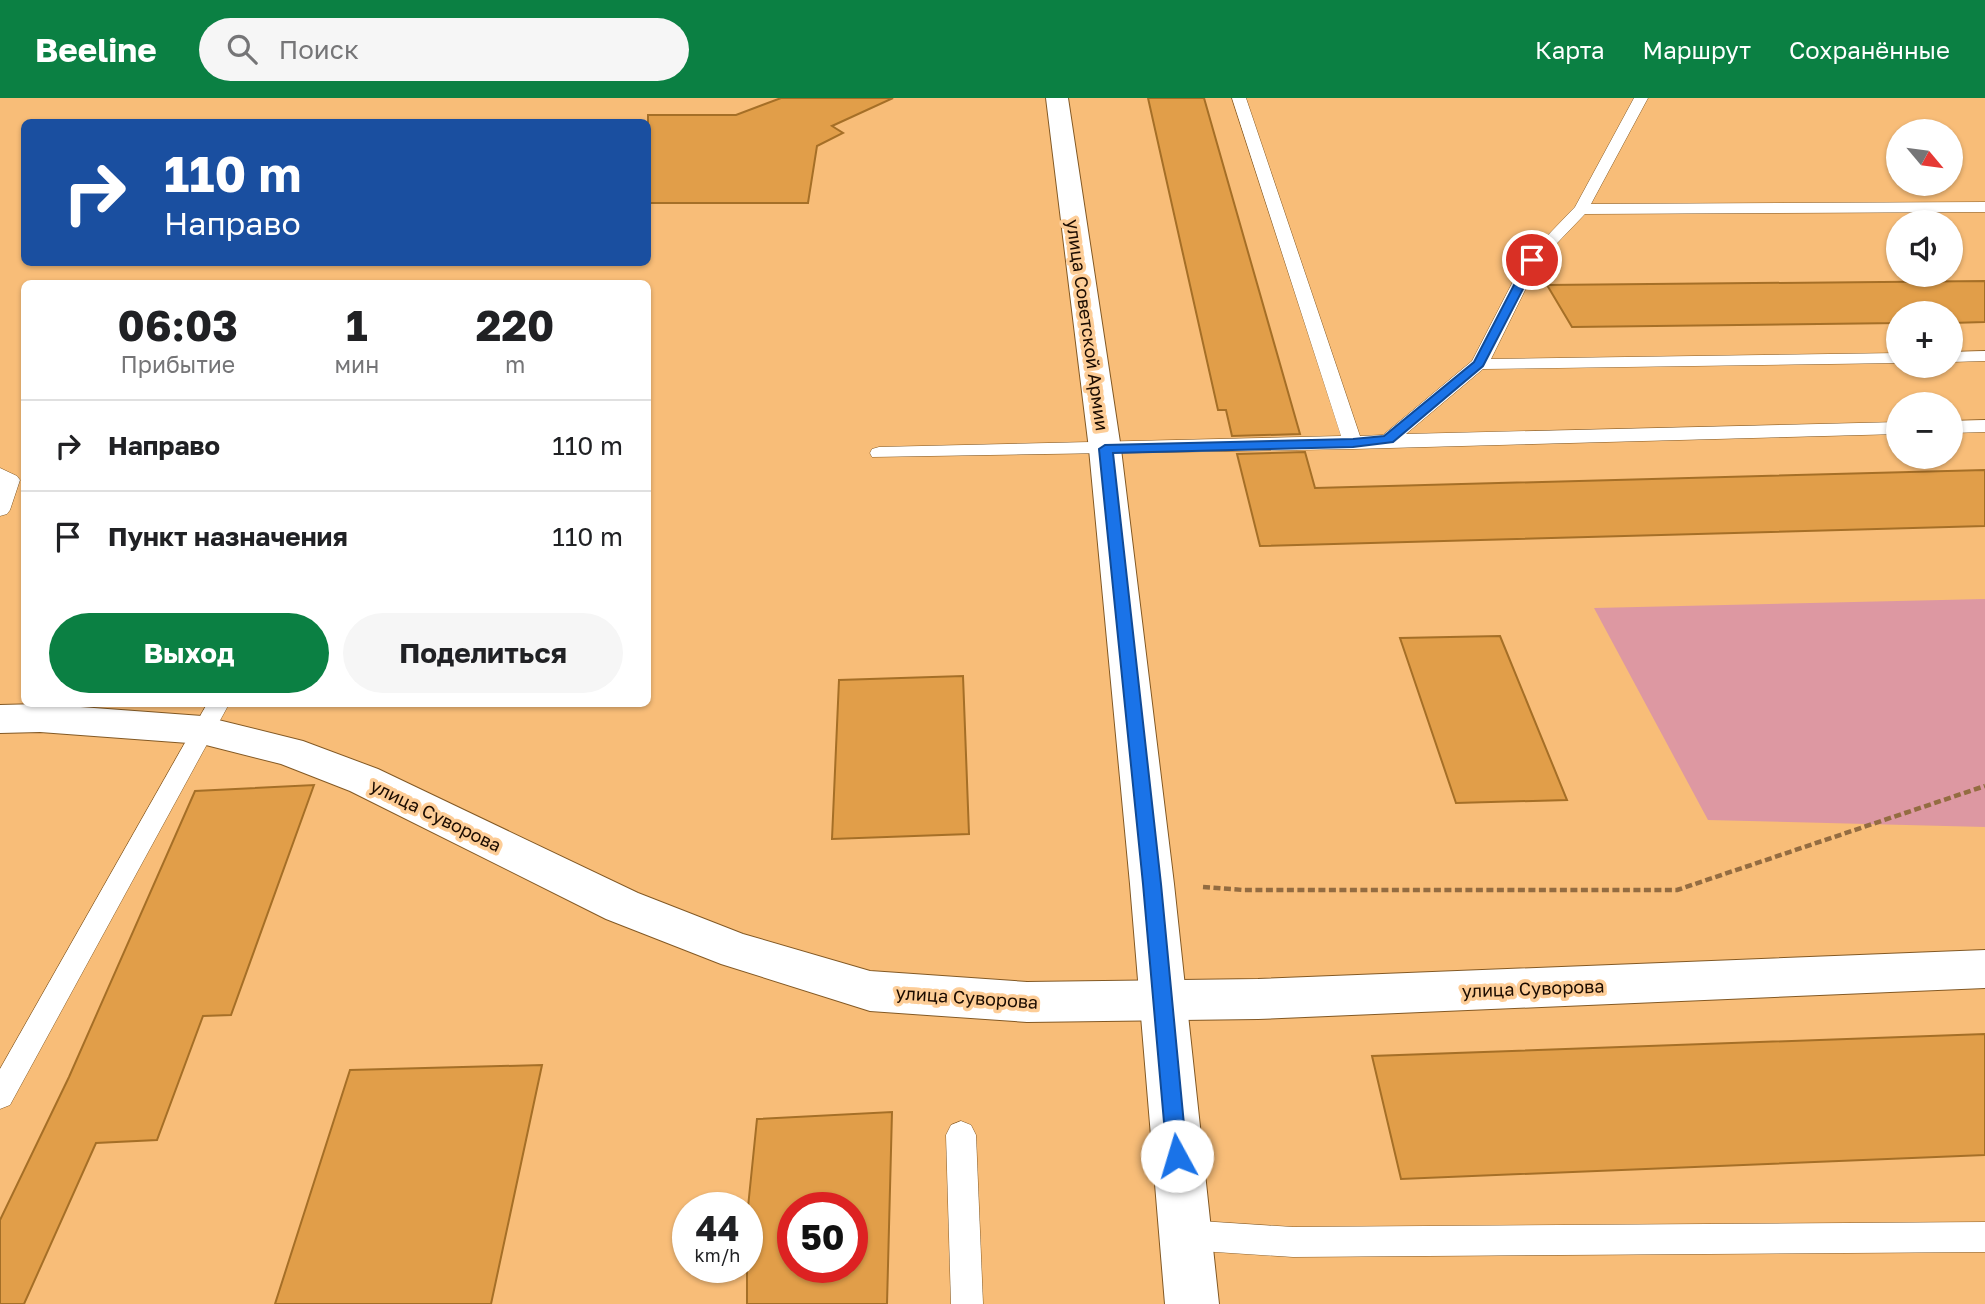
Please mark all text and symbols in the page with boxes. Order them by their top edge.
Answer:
search box [199,18,689,81]
text: Beeline [35,30,157,69]
icon: search [223,30,261,68]
text: Поиск [279,34,359,65]
text: Карта [1535,35,1605,64]
text: Маршрут [1643,35,1751,64]
text: Сохранённые [1789,35,1950,64]
north arrow [1886,119,1964,196]
map controls [1886,119,1963,469]
text: 110 m [164,144,301,203]
icon: right [49,147,140,238]
text: Направо [164,204,301,242]
button: sound [1886,210,1963,287]
street label: улица Советской Армии [1062,218,1114,432]
pin [1502,230,1562,290]
icon: arrive [1513,241,1551,279]
text: 06:03 [118,300,238,350]
text: 1 [346,300,368,350]
text: 220 [476,300,554,350]
button: + [1886,301,1963,378]
text: Прибытие [121,350,235,378]
text: мин [335,350,379,378]
text: m [505,350,525,378]
button: − [1886,392,1963,469]
icon: right [49,427,87,465]
text: Направо [108,430,220,461]
text: 110 m [552,430,623,461]
icon: arrive [49,518,87,556]
text: Пункт назначения [108,521,348,552]
text: 110 m [552,521,623,552]
button: Выход [49,613,329,693]
button: Поделиться [343,613,623,693]
street label: улица Суворова [367,774,505,856]
street label: улица Суворова [1461,975,1605,1001]
street label: улица Суворова [895,981,1039,1013]
position arrow [1140,1119,1214,1193]
speed limit sign: 50 [777,1192,868,1283]
text: 44 [696,1207,739,1249]
text: km/h [695,1244,740,1266]

